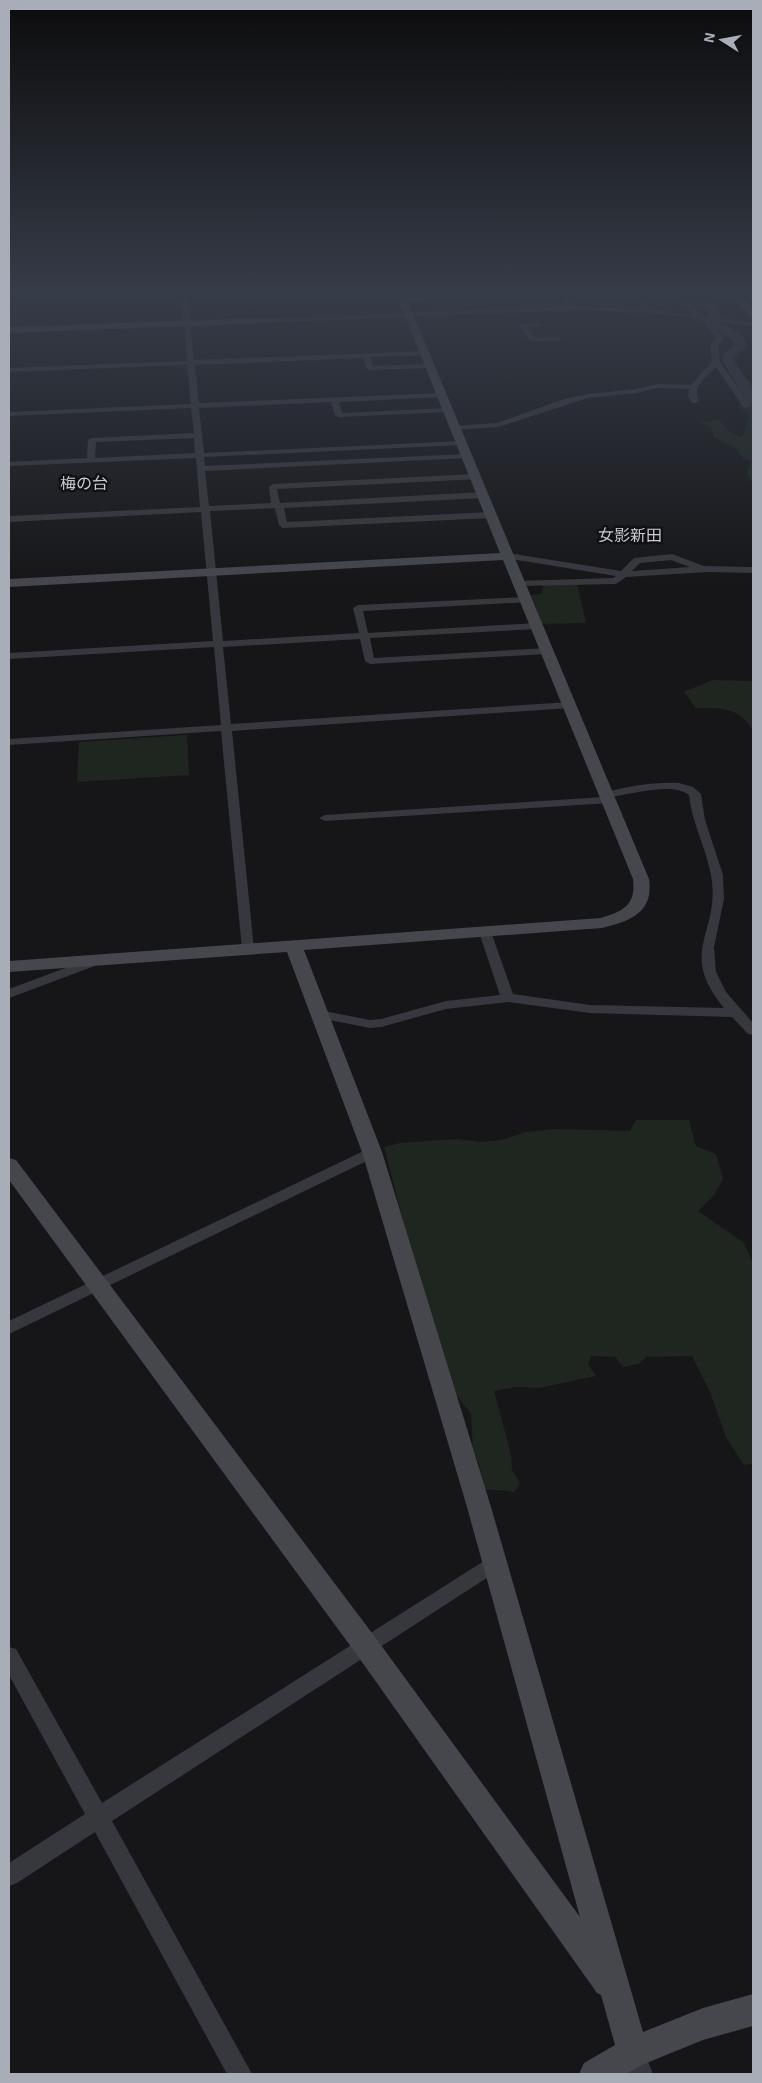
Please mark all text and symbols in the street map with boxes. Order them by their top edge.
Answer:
north arrow [697,15,747,65]
text: N [699,31,718,44]
district label: 梅の台 [60,473,108,492]
district label: 女影新田 [598,525,662,544]

